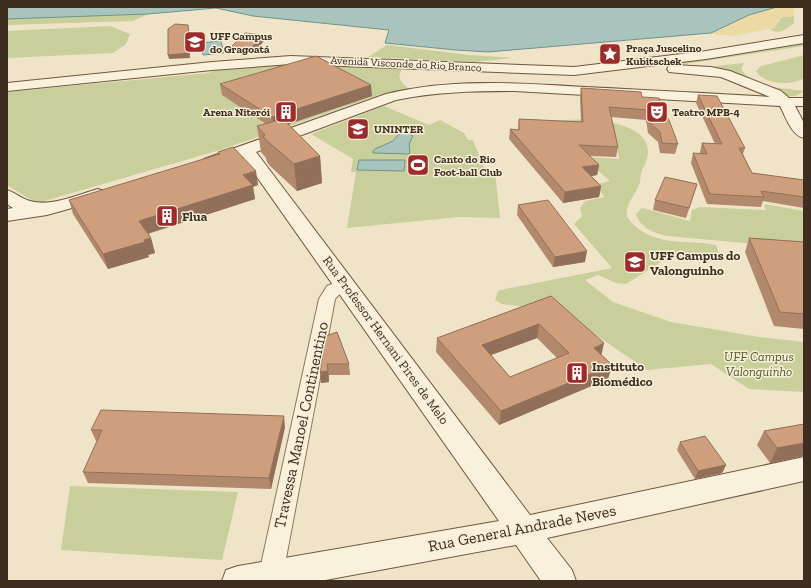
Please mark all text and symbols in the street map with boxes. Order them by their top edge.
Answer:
school or university icon: UFF Campus do Gragoatá [182,29,208,55]
place label: UFF Campus do Gragoatá [210,30,272,56]
place icon: Praça Juscelino Kubitschek [597,41,623,67]
place label: Praça Juscelino Kubitschek [626,42,702,68]
street label: Avenida Visconde do Rio Branco [330,54,482,74]
building icon: Arena Niterói [273,99,299,125]
theatre icon: Teatro MPB-4 [644,99,670,125]
place label: Arena Niterói [203,106,271,119]
place label: Teatro MPB-4 [672,106,740,119]
school or university icon: UNINTER [345,116,371,142]
place label: UNINTER [374,123,423,136]
sports icon: Canto do Rio Foot-ball Club [405,152,431,178]
place label: Canto do Rio Foot-ball Club [434,153,502,179]
building icon: Flua [154,203,180,229]
place label: Flua [182,209,208,224]
place label: UFF Campus do Valonguinho [650,248,740,278]
school or university icon: UFF Campus do Valonguinho [622,249,648,275]
street label: Rua Professor Hernani Pires de Melo [320,253,452,427]
street label: Travessa Manoel Continentino [270,320,332,530]
park label: UFF Campus Valonguinho [724,349,794,379]
place label: Instituto Biomédico [592,359,653,389]
building icon: Instituto Biomédico [564,360,590,386]
street label: Rua General Andrade Neves [426,500,618,556]

